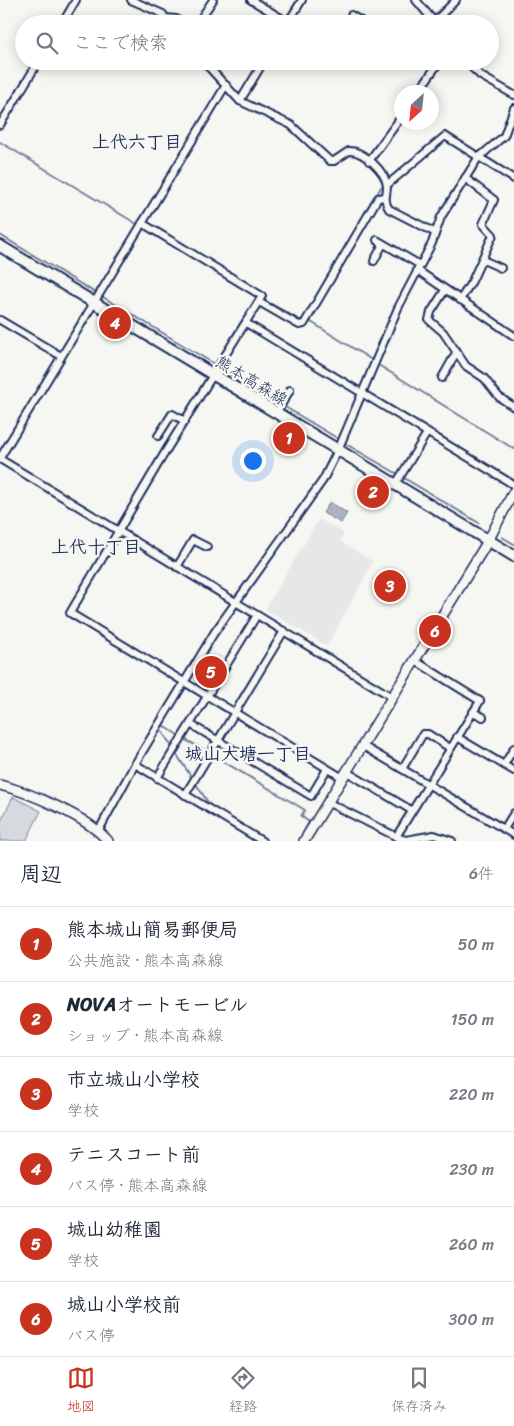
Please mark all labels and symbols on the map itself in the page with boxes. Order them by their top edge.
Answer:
north arrow [394,85,439,130]
district label: 上代六丁目 [92,126,182,158]
pin: 4 [99,304,131,342]
street label: 熊本高森線 [210,347,294,413]
pin: 1 [273,419,305,457]
your location [240,448,266,474]
pin: 2 [357,473,389,511]
district label: 上代十丁目 [51,531,141,563]
pin: 3 [374,567,406,605]
pin: 6 [419,612,451,650]
pin: 5 [195,653,227,691]
district label: 城山大塘一丁目 [185,738,311,770]

